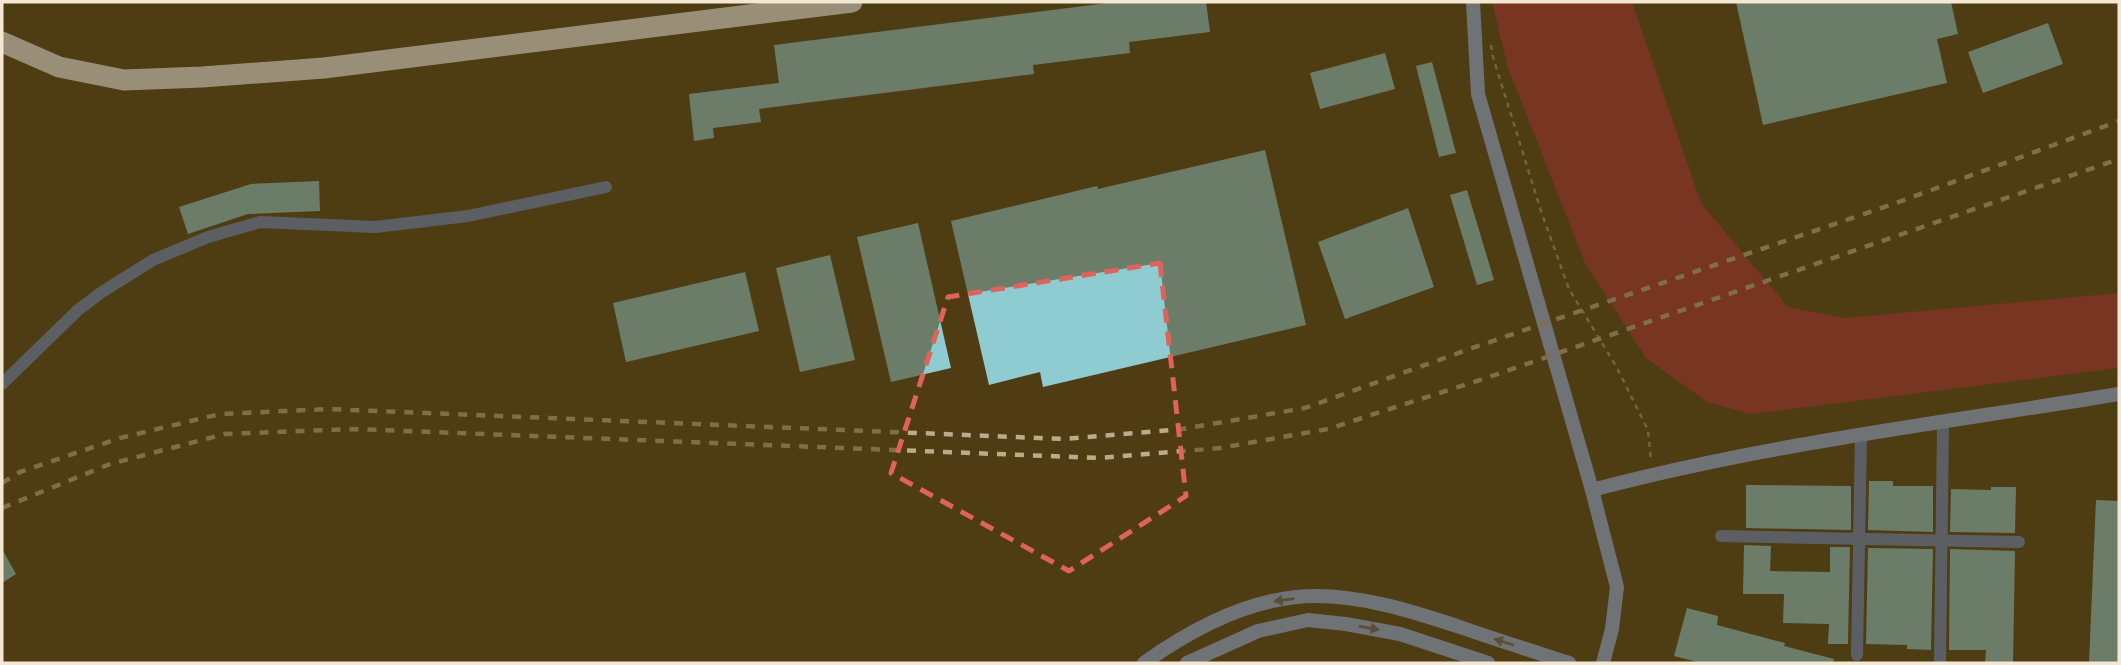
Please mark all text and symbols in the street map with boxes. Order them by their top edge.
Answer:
one-way arrow [1273,595,1295,606]
one-way arrow [1358,623,1380,634]
one-way arrow [1494,636,1515,647]

